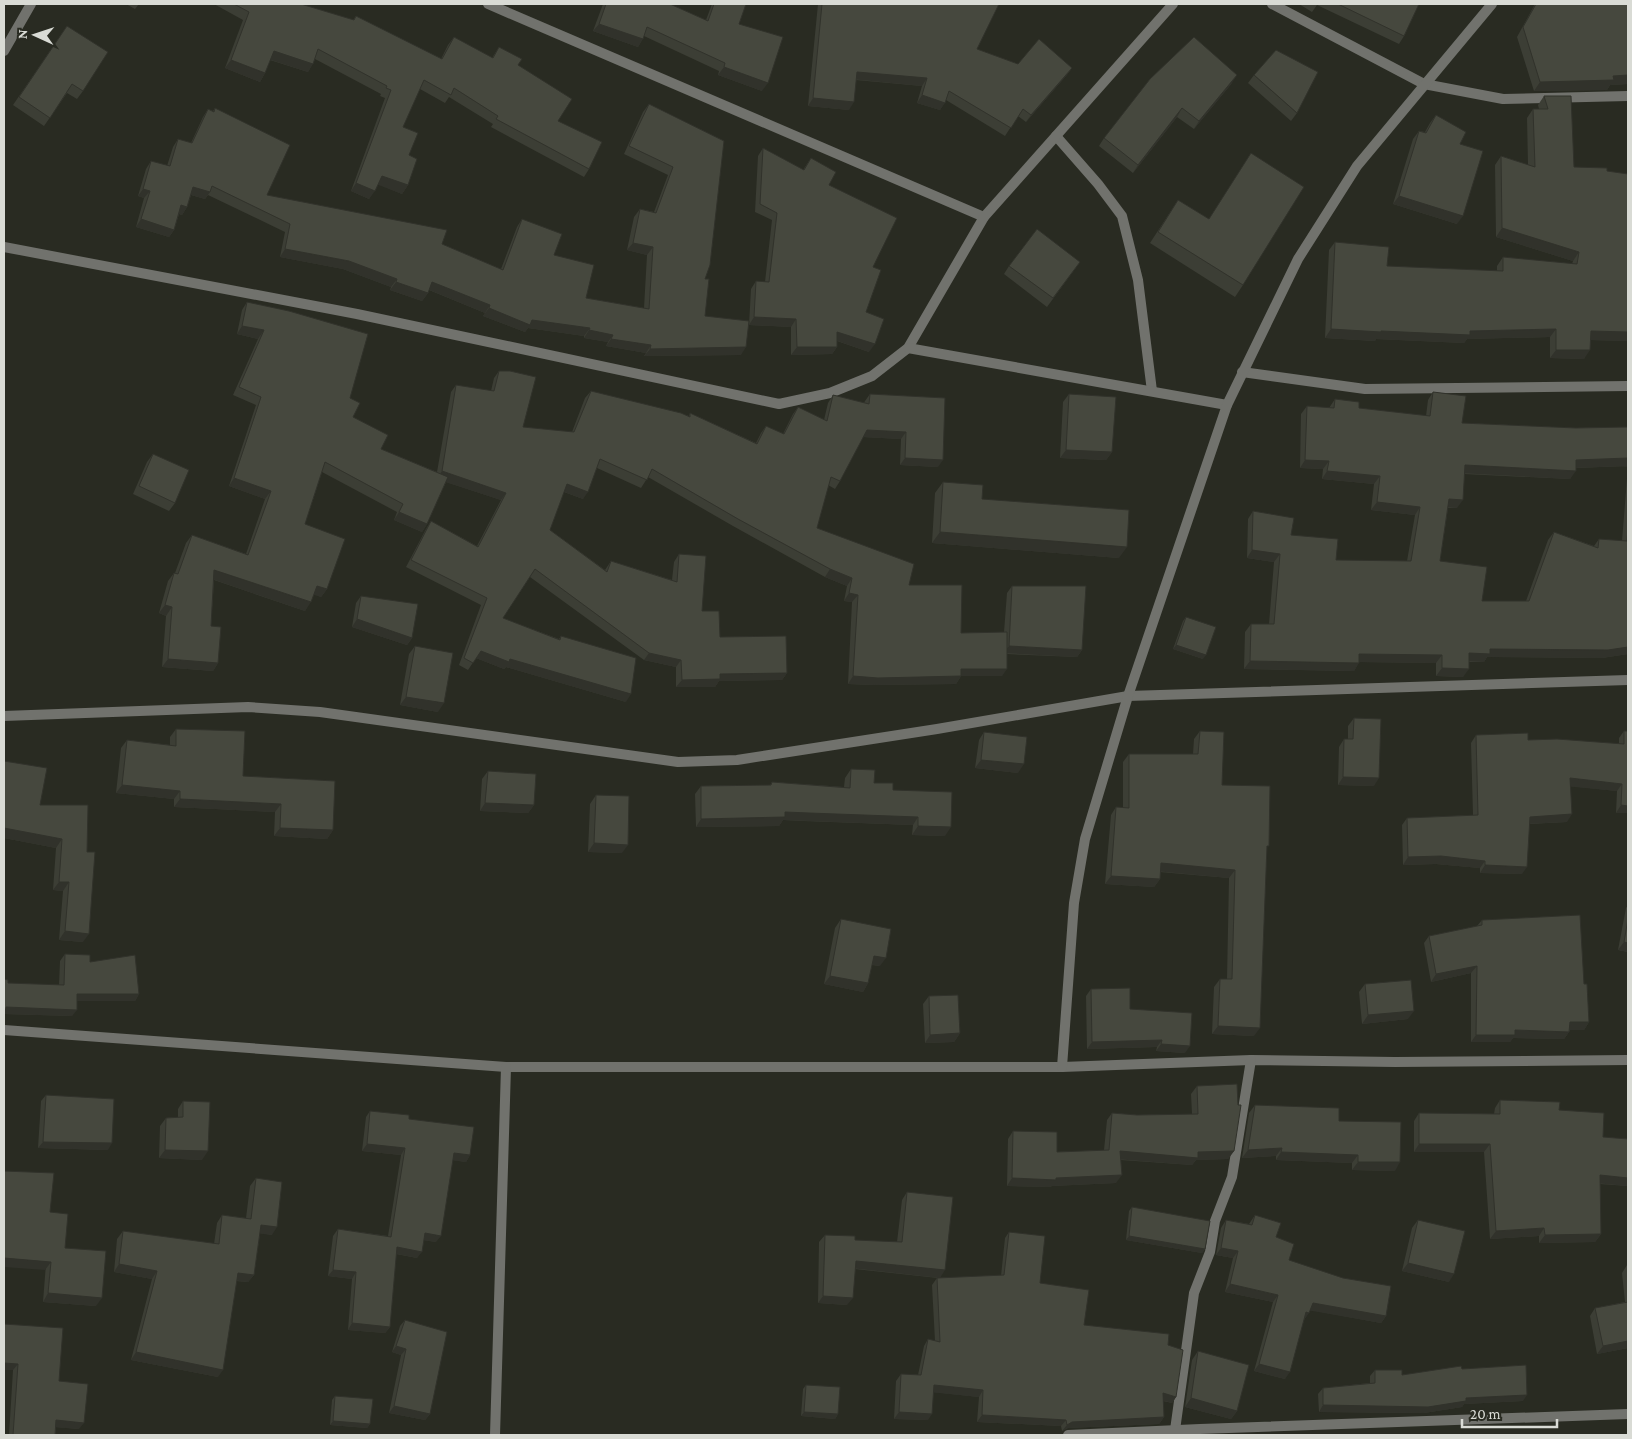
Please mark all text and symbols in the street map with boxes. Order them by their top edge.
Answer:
north arrow [10,10,60,60]
text: N [14,29,30,40]
scale bar [1462,1396,1557,1428]
text: 20 m [1470,1406,1501,1422]

